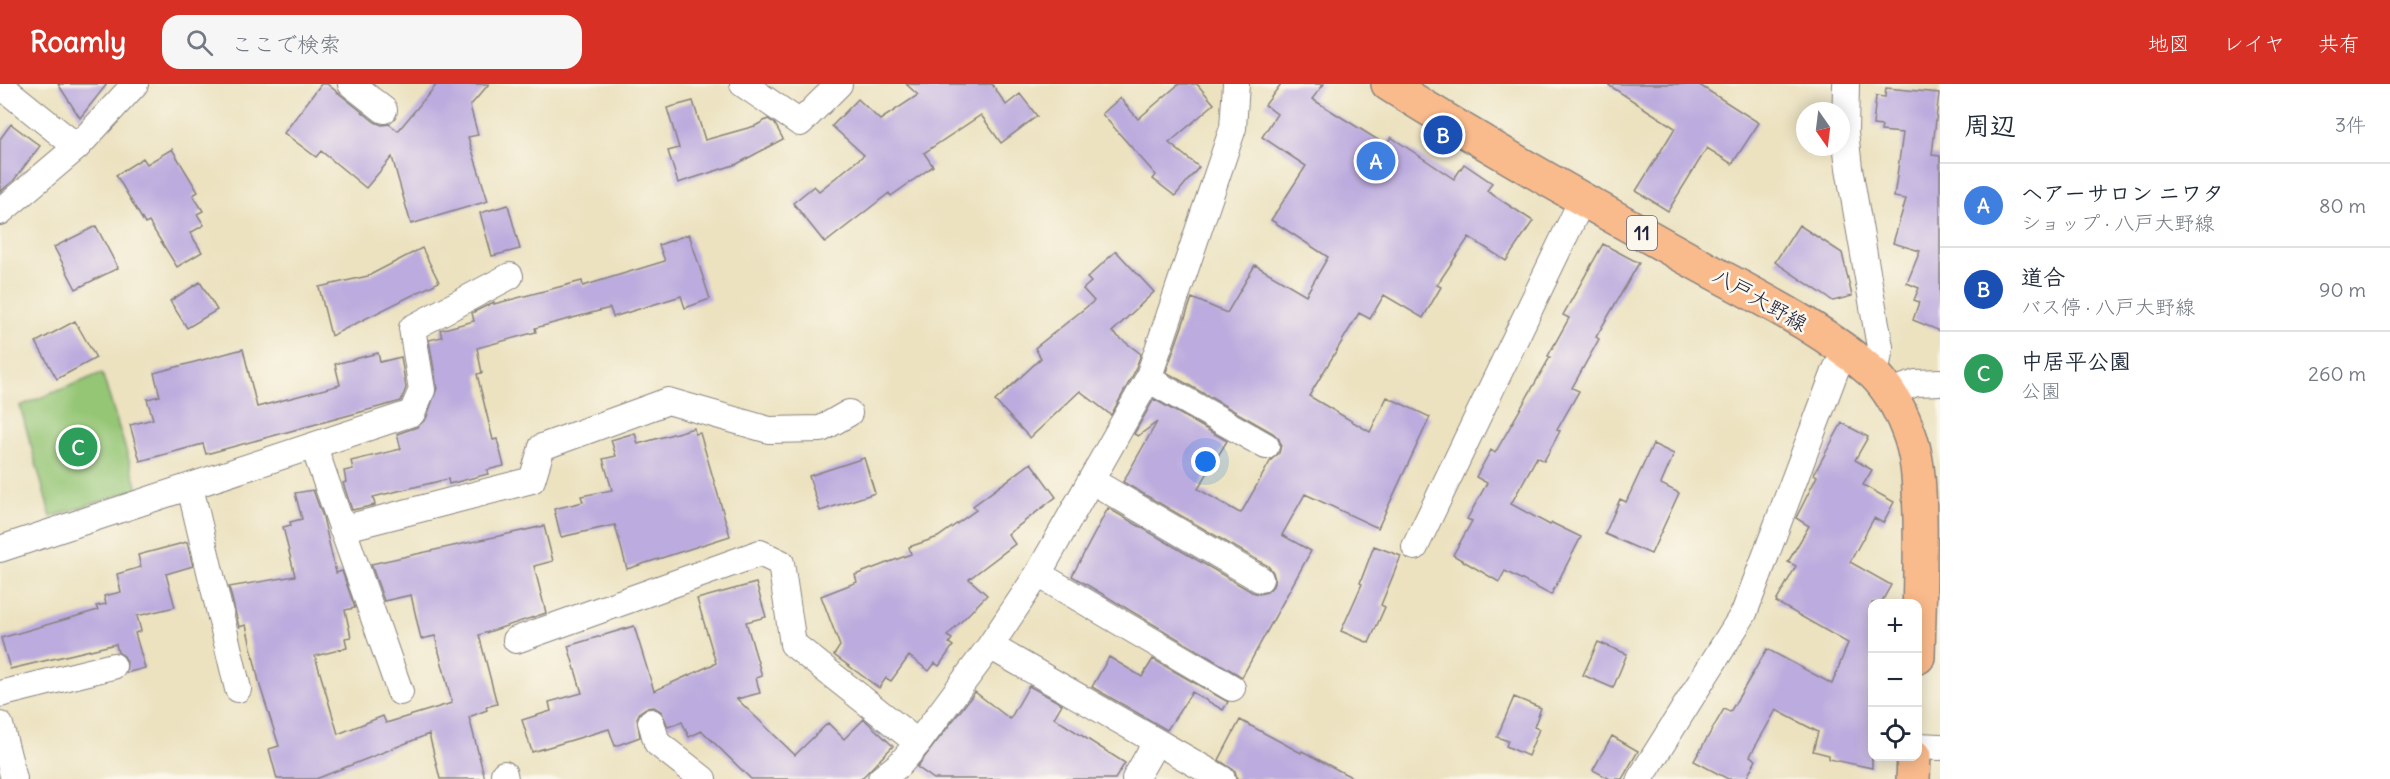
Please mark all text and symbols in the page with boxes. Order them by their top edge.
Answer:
search box [162,15,582,69]
text: Roamly [30,24,126,60]
icon: search [183,26,216,59]
text: ここで検索 [231,30,341,58]
text: 地図 [2148,30,2190,57]
text: レイヤ [2223,30,2285,57]
text: 共有 [2318,30,2360,57]
north arrow [1796,102,1850,156]
text: 周辺 [1964,109,2016,142]
pin: B [1424,112,1462,158]
text: 3件 [2335,112,2366,137]
pin: A [1356,138,1396,184]
text: ヘアーサロン ニワタ [2021,179,2224,207]
text: A [1977,193,1990,218]
text: 80 m [2319,193,2366,218]
text: ショップ · 八戸大野線 [2021,210,2214,235]
road number: 11 [1627,216,1657,250]
street label: 八戸大野線 [1708,262,1812,338]
text: 道合 [2021,263,2065,291]
text: B [1977,277,1990,302]
text: 90 m [2319,277,2366,302]
text: バス停 · 八戸大野線 [2021,294,2195,319]
text: 中居平公園 [2021,347,2131,375]
text: C [1977,361,1990,386]
text: 260 m [2308,361,2366,386]
text: 公園 [2021,378,2061,403]
pin: C [58,424,98,470]
your location [1191,447,1220,476]
map controls [1868,599,1922,761]
button: + [1868,599,1922,653]
button: − [1868,653,1922,707]
button: locate [1868,707,1922,761]

